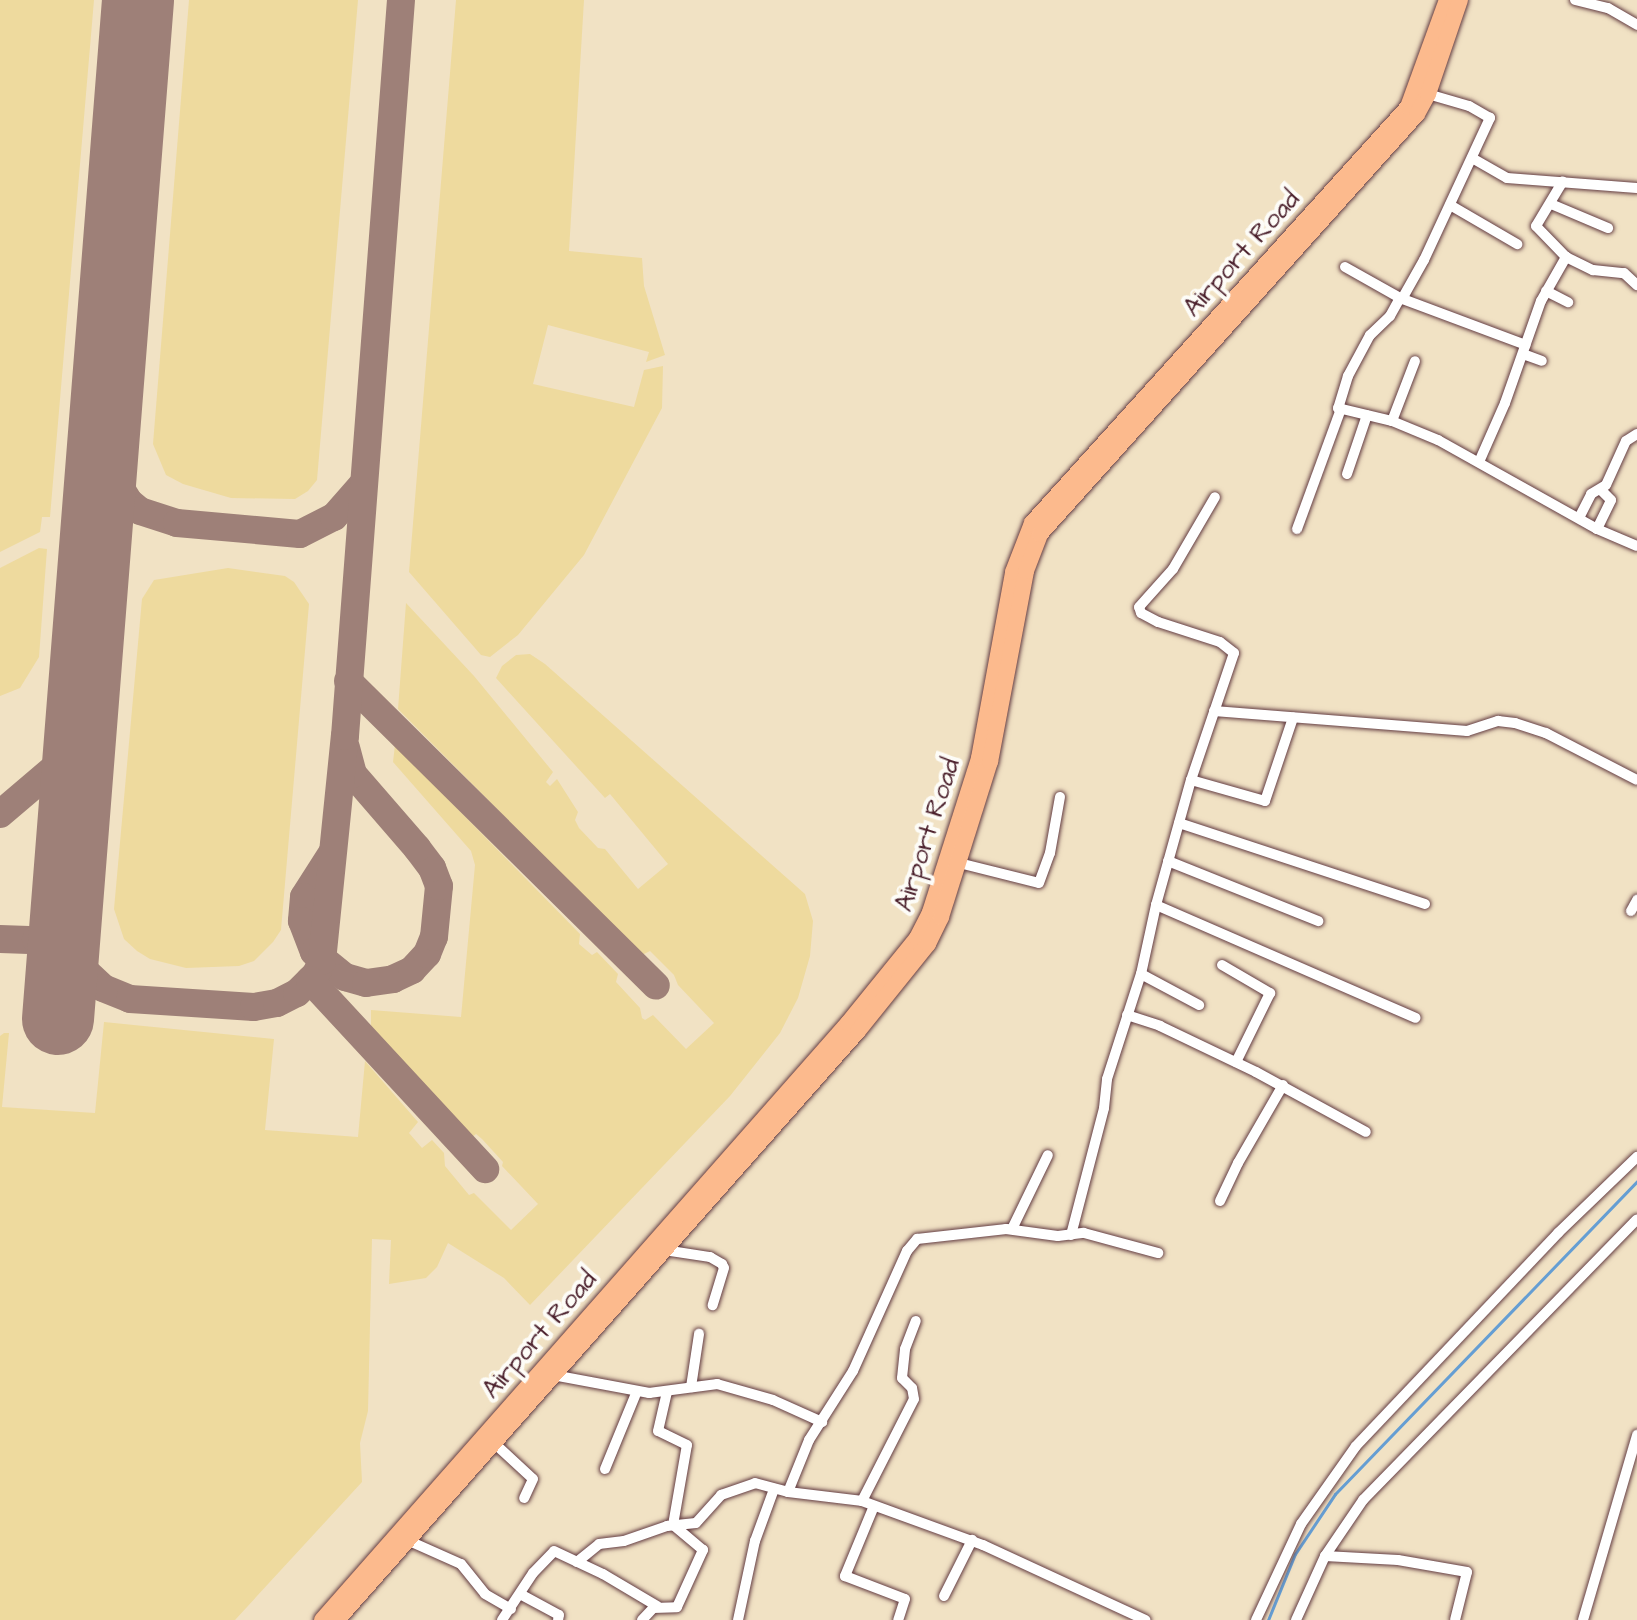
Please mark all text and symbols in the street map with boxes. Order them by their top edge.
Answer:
street label: Airport Road [1177,184,1307,324]
street label: Airport Road [889,755,967,915]
street label: Airport Road [476,1265,604,1405]

